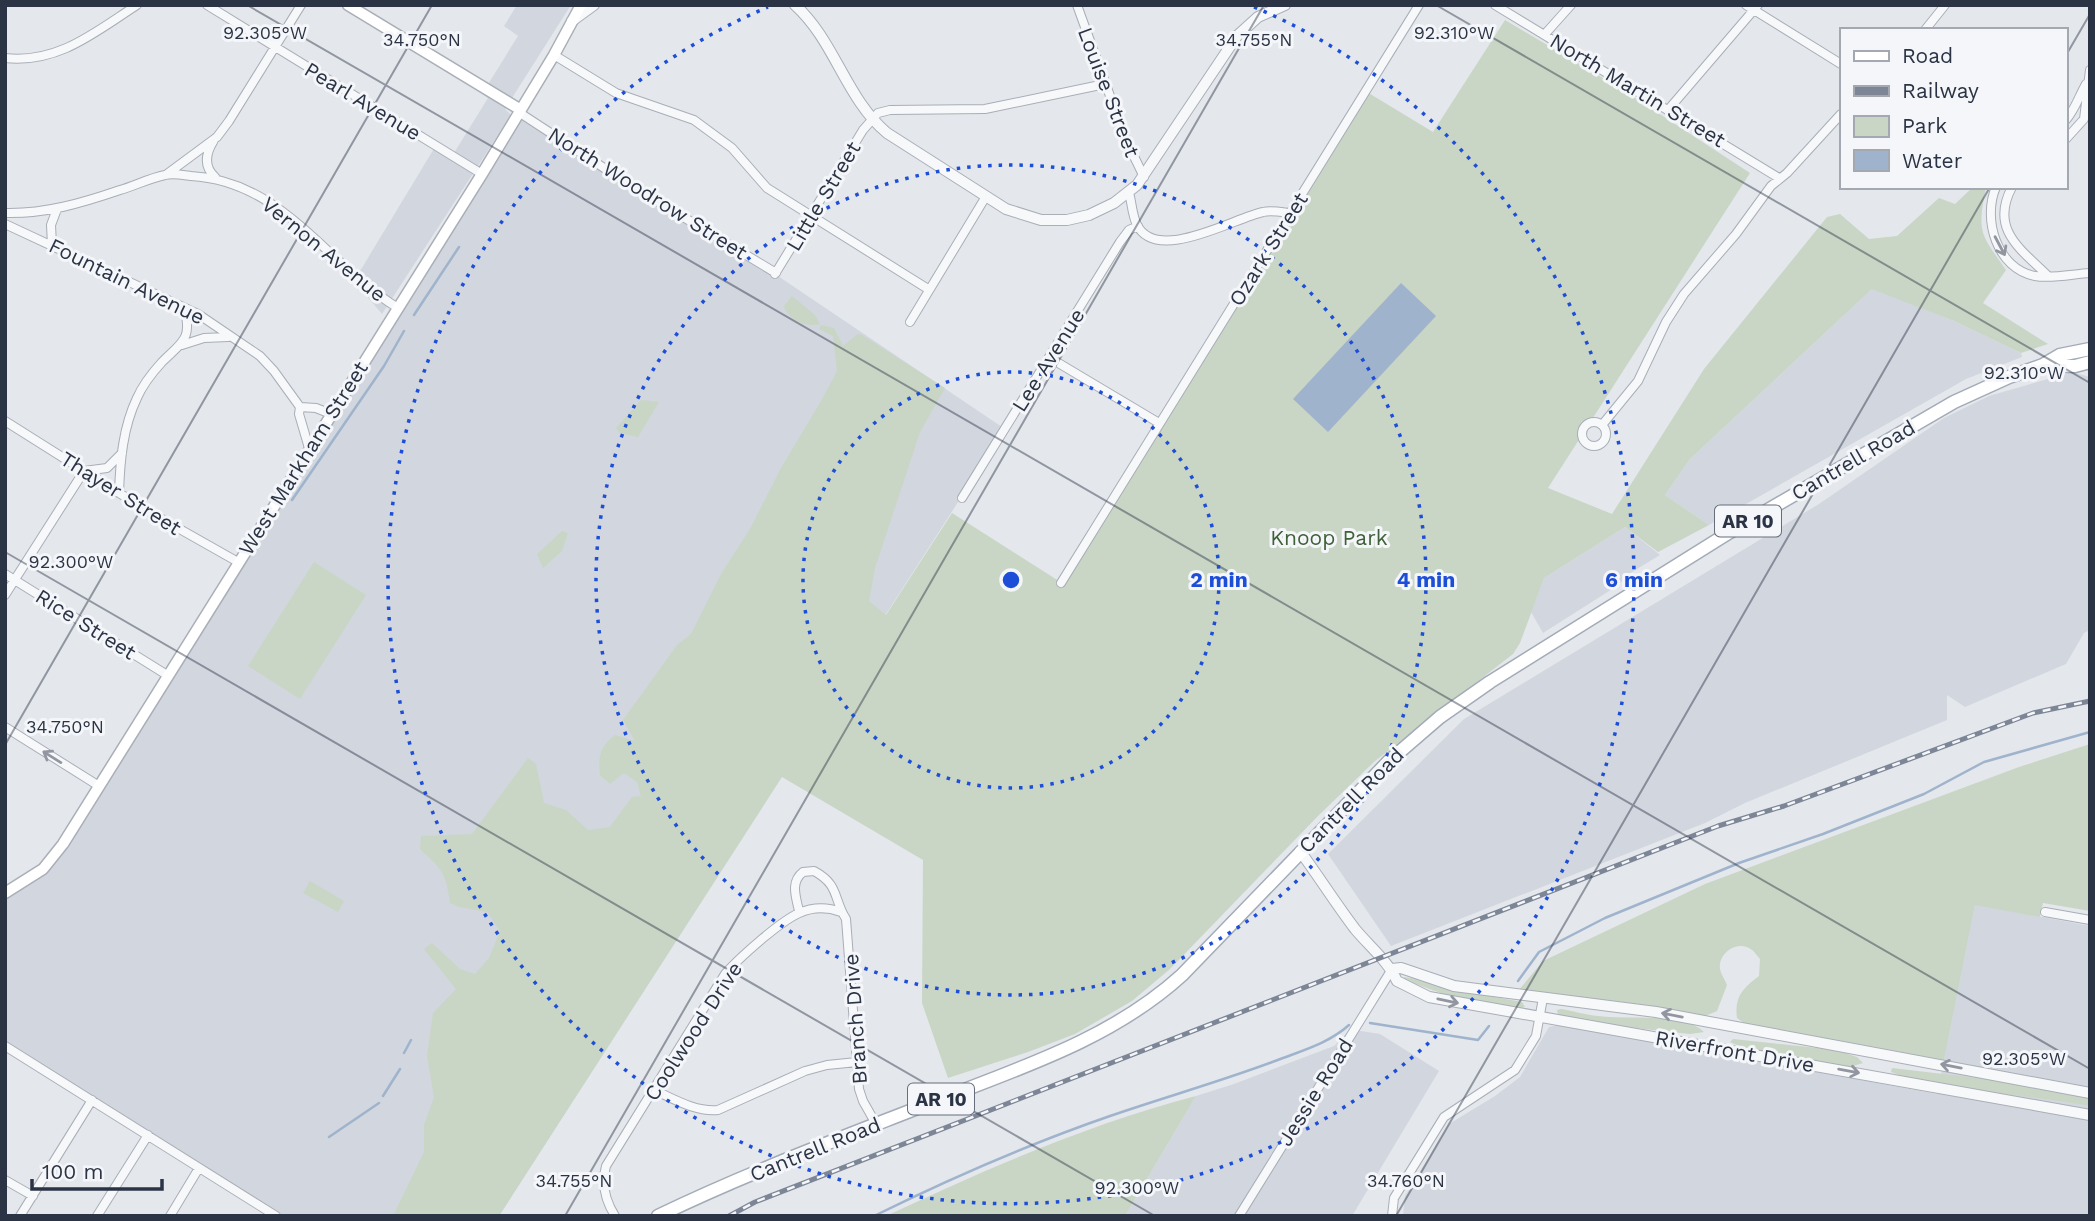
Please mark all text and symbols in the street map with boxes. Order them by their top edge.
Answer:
text: 92.305°W [223,22,307,43]
text: 92.310°W [1414,22,1494,43]
street label: Louise Street [1073,24,1145,161]
street label: North Martin Street [1546,28,1730,152]
legend [1840,28,2067,189]
text: 34.750°N [383,29,461,50]
text: 34.755°N [1215,29,1293,50]
text: Road [1902,43,1953,68]
street label: Pearl Avenue [300,56,426,146]
text: Railway [1902,78,1979,103]
text: Park [1902,113,1947,138]
street label: North Woodrow Street [544,121,752,265]
street label: Little Street [781,137,866,255]
text: Water [1902,148,1963,173]
street label: Ozark Street [1223,187,1313,310]
street label: Vernon Avenue [257,191,391,307]
street label: Fountain Avenue [45,233,209,329]
one-way arrow [1993,235,2007,256]
street label: Lee Avenue [1006,304,1090,416]
street label: West Markham Street [233,356,373,560]
text: 92.310°W [1984,362,2064,383]
street label: Cantrell Road [1787,414,1919,506]
street label: Thayer Street [56,446,186,540]
road number: AR 10 [1715,506,1781,536]
park label: Knoop Park [1270,525,1388,550]
text: 92.300°W [29,551,113,572]
text: 2 min [1190,567,1248,592]
text: 4 min [1397,567,1455,592]
text: 6 min [1605,567,1663,592]
centre of rings [999,568,1023,592]
street label: Rice Street [31,583,141,665]
text: 34.750°N [26,716,104,737]
street label: Cantrell Road [1293,742,1409,858]
one-way arrow [43,749,62,764]
street label: Branch Drive [838,953,872,1085]
street label: Coolwood Drive [639,957,747,1105]
one-way arrow [1436,995,1459,1009]
one-way arrow [1661,1008,1684,1021]
street label: Riverfront Drive [1653,1025,1817,1077]
street label: Jessie Road [1272,1034,1358,1150]
text: 92.305°W [1982,1048,2066,1069]
one-way arrow [1940,1059,1962,1072]
one-way arrow [1838,1065,1860,1078]
road number: AR 10 [908,1084,974,1114]
street label: Cantrell Road [746,1111,884,1187]
scale bar [32,1148,161,1192]
text: 100 m [42,1159,104,1184]
text: 34.755°N [535,1170,613,1191]
text: 34.760°N [1367,1170,1445,1191]
text: 92.300°W [1095,1177,1179,1198]

